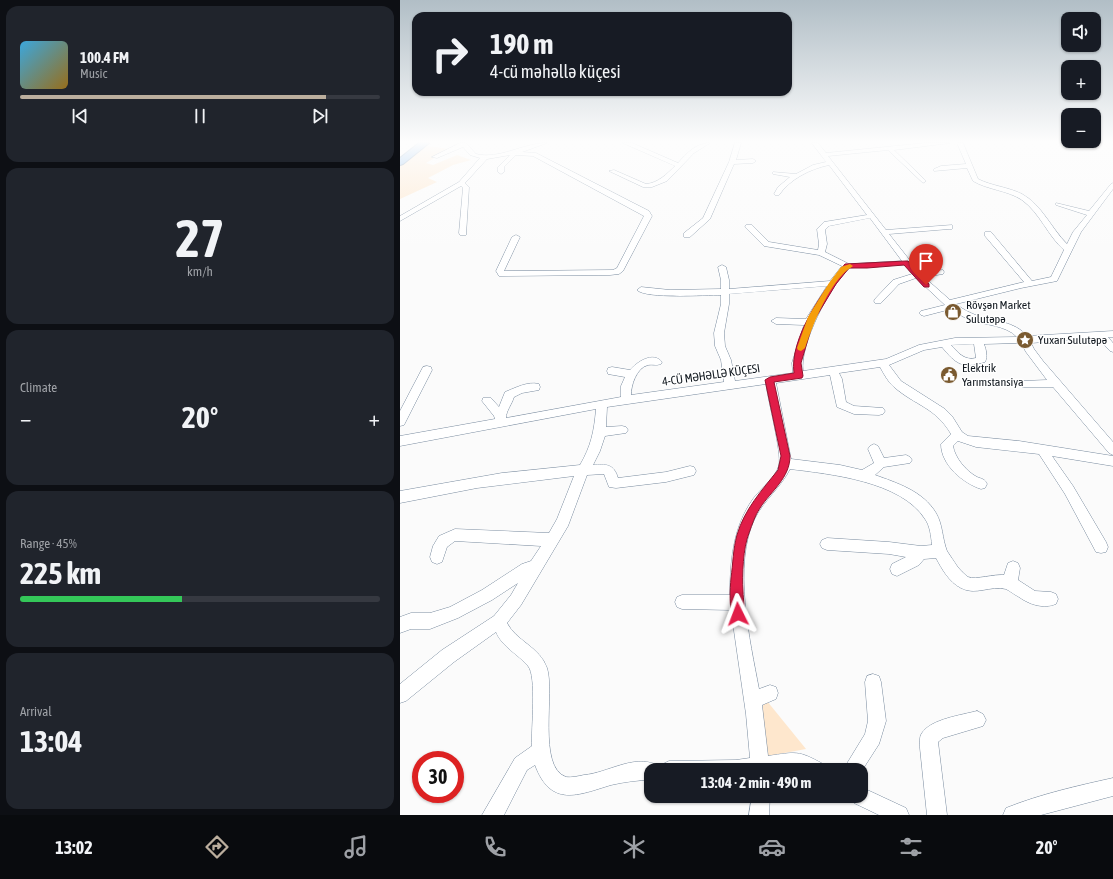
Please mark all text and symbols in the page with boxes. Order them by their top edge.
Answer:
map controls [1061,12,1101,148]
button: sound [1061,12,1101,52]
icon: right [424,28,476,80]
text: 190 m [490,28,553,60]
text: 100.4 FM [80,49,129,66]
button: + [1061,60,1101,100]
text: 4-cü məhəllə küçesi [490,61,621,82]
text: Music [80,66,107,81]
icon: previous [69,105,91,127]
icon: pause [189,105,211,127]
icon: next [309,105,331,127]
button: − [1061,108,1101,148]
text: 27 [176,208,224,268]
pin [909,244,943,285]
icon: arrive [915,250,937,272]
text: km/h [187,264,213,279]
place label: Rövşən Market Sulutəpə [966,298,1031,326]
shop icon: Rövşən Market Sulutəpə [943,302,963,322]
place icon: Yuxarı Sulutəpə [1015,330,1035,350]
place label: Yuxarı Sulutəpə [1038,333,1107,347]
street label: 4-CÜ MƏHƏLLƏ KÜÇESI [661,361,761,389]
place label: Elektrik Yarımstansiya [962,361,1024,389]
public building icon: Elektrik Yarımstansiya [939,365,959,385]
text: Climate [20,380,57,395]
text: 20° [182,400,218,434]
text: − [20,405,31,431]
text: + [369,405,380,431]
text: Range · 45% [20,536,77,551]
text: 225 km [20,556,101,590]
position arrow [717,593,759,635]
text: Arrival [20,704,52,719]
text: 13:04 [20,724,82,758]
speed limit sign: 30 [412,751,464,803]
text: 13:04 · 2 min · 490 m [701,774,811,791]
icon: directions [203,833,231,861]
icon: music [342,833,370,861]
icon: phone [481,833,509,861]
icon: climate [620,833,648,861]
icon: car [758,833,786,861]
icon: filters [897,833,925,861]
text: 13:02 [55,837,93,858]
text: 20° [1036,837,1058,858]

